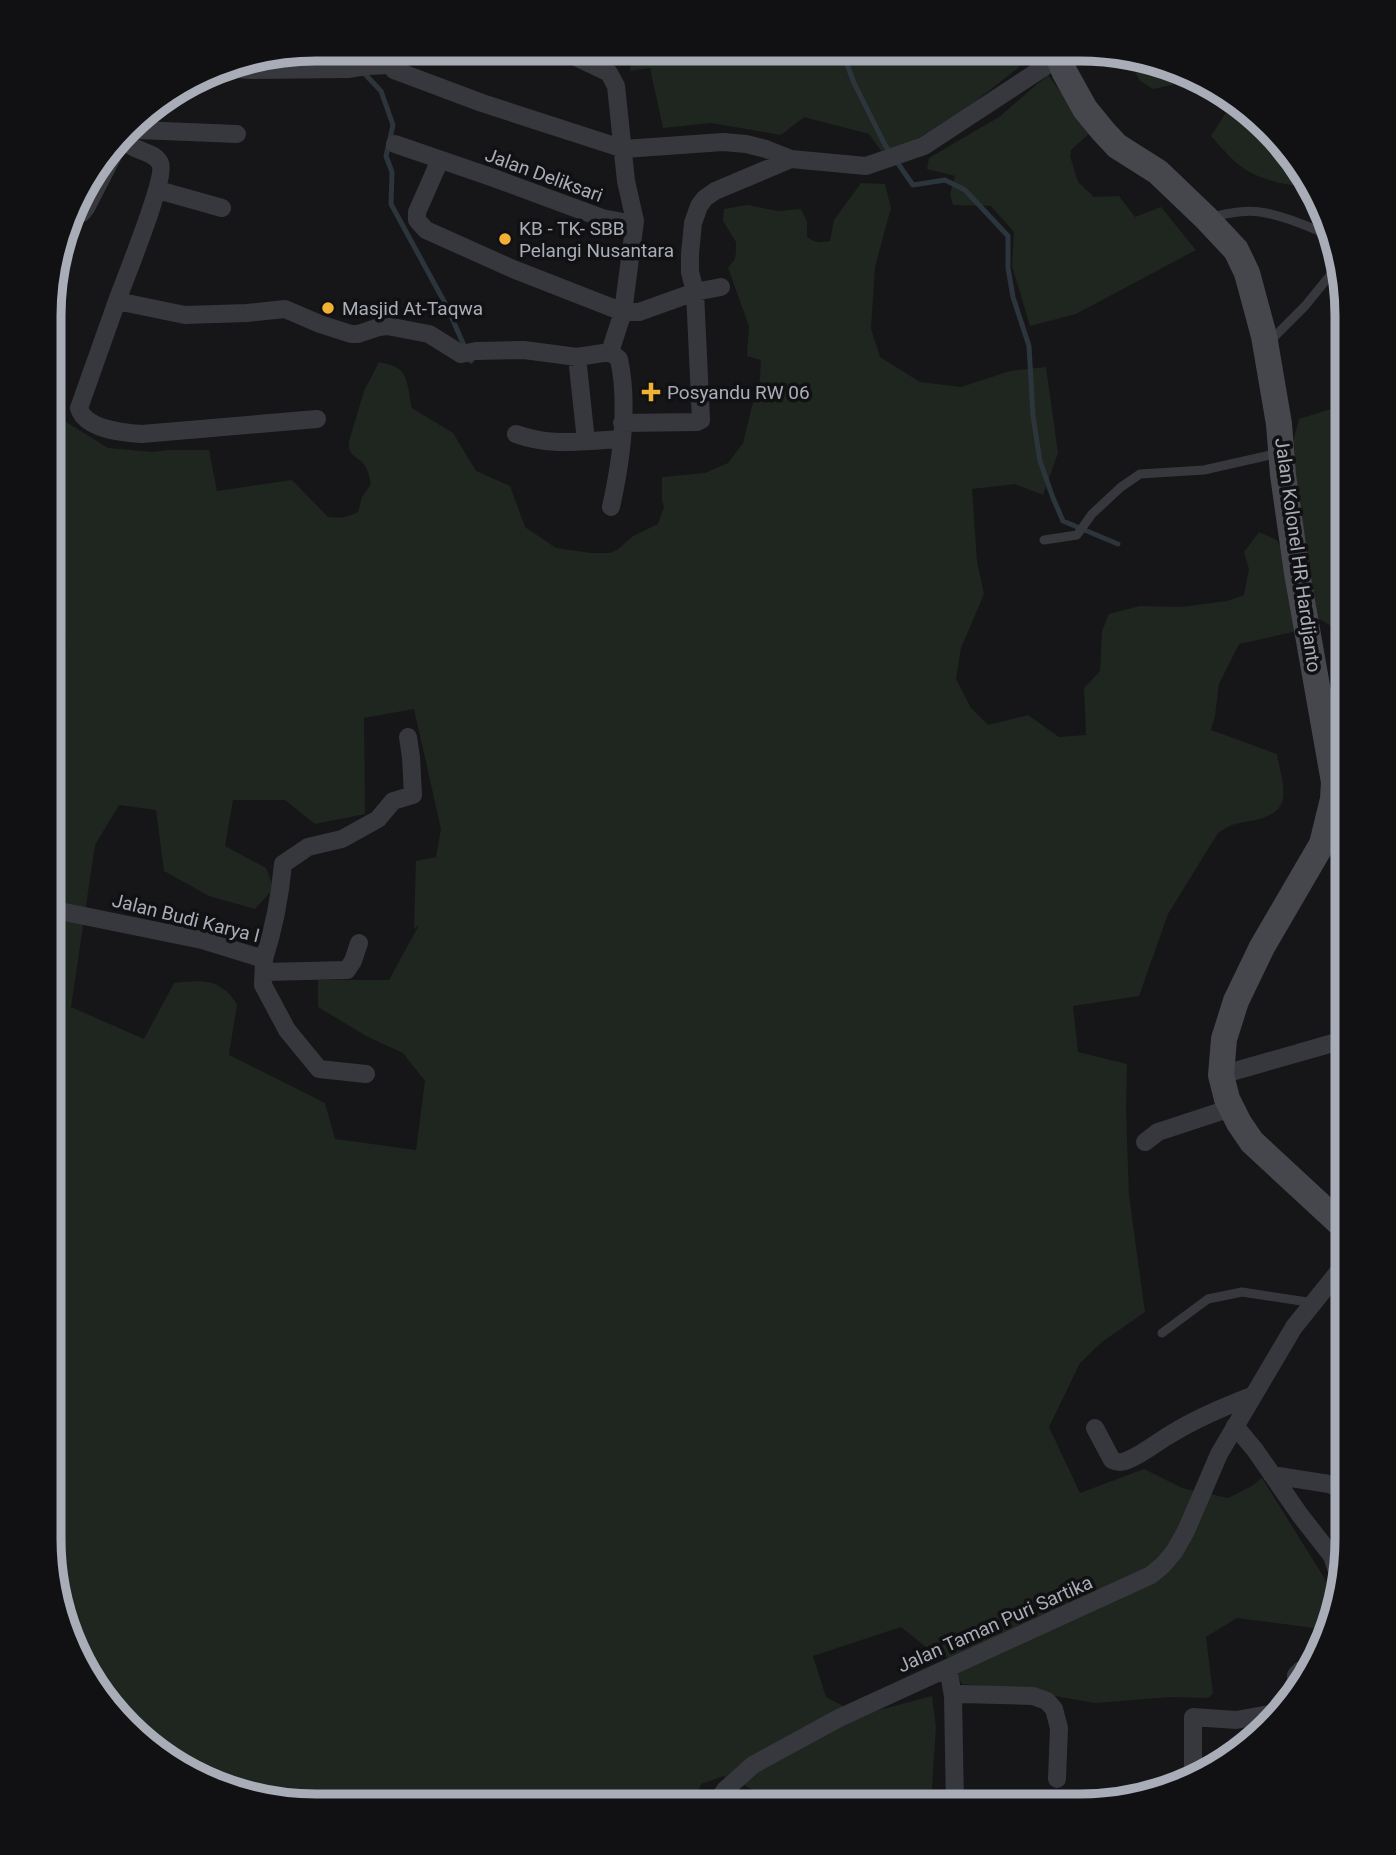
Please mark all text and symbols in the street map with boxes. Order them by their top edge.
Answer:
street label: Jalan Deliksari [482,143,606,207]
place label: KB - TK- SBB Pelangi Nusantara [519,217,674,262]
marker: KB - TK- SBB Pelangi Nusantara [497,231,513,247]
place label: Masjid At-Taqwa [342,297,483,320]
marker: Masjid At-Taqwa [320,300,336,316]
place label: Posyandu RW 06 [667,381,810,404]
marker: Posyandu RW 06 [641,382,661,402]
street label: Jalan Kolonel HR Hardijanto [1270,436,1326,674]
street label: Jalan Budi Karya I [110,889,262,947]
street label: Jalan Taman Puri Sartika [894,1571,1096,1677]

